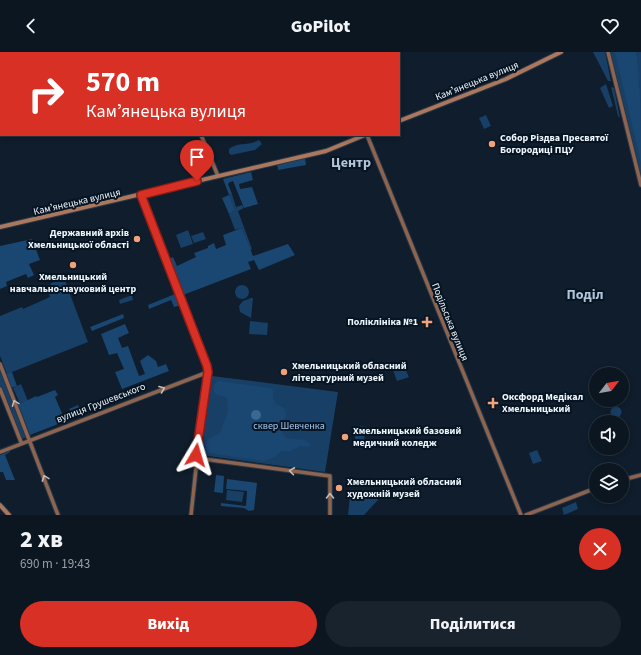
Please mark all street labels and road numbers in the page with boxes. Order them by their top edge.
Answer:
street label: Камʼянецька вулиця [433,58,521,104]
street label: Камʼянецька вулиця [32,185,122,219]
street label: Подільська вулиця [428,281,472,363]
street label: вулиця Грушевського [55,380,147,426]

